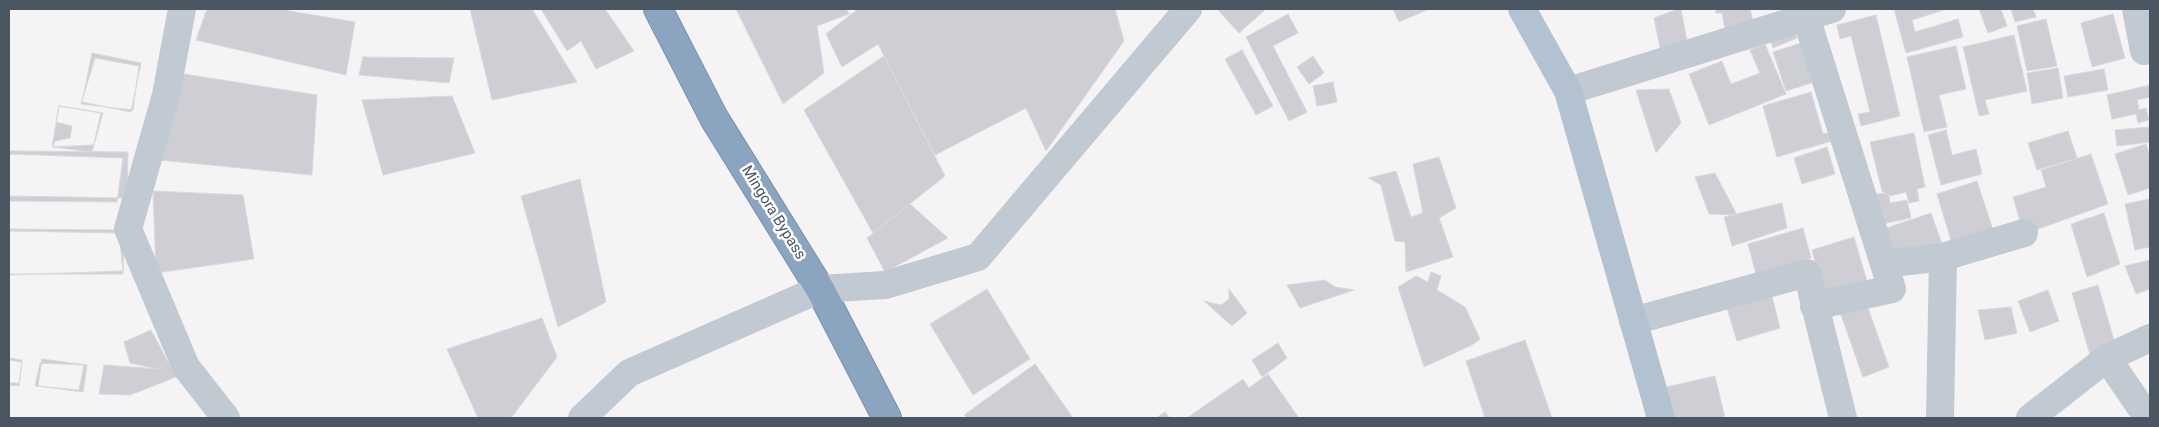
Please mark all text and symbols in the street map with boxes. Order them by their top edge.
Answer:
street label: Mingora Bypass [737,163,809,263]

